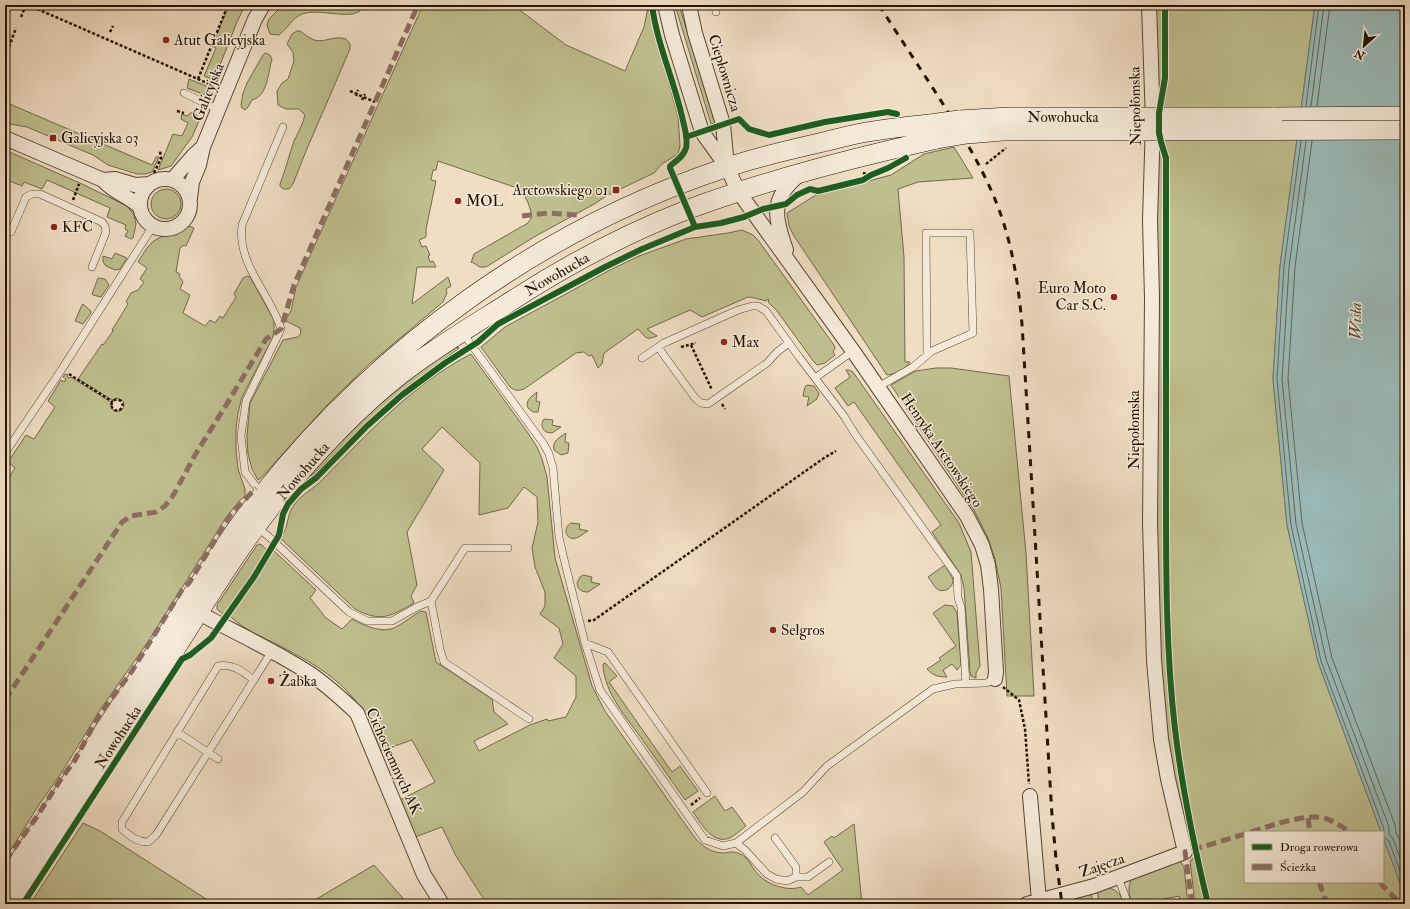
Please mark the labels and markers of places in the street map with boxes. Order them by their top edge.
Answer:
place label: Atut Galicyjska [173,31,266,50]
marker: Atut Galicyjska [161,35,171,45]
place label: Galicyjska 03 [61,129,139,148]
marker: Galicyjska 03 [48,133,58,143]
place label: Arctowskiego 01 [511,181,608,200]
marker: Arctowskiego 01 [611,185,621,195]
place label: MOL [466,192,503,211]
marker: MOL [453,196,463,206]
place label: KFC [62,218,93,237]
marker: KFC [49,222,59,232]
place label: Euro Moto Car S.C. [1038,279,1106,315]
marker: Euro Moto Car S.C. [1109,292,1119,302]
place label: Max [732,333,760,352]
marker: Max [719,337,729,347]
place label: Selgros [781,621,825,640]
marker: Selgros [768,625,778,635]
place label: Żabka [279,670,318,691]
marker: Żabka [266,676,276,686]

